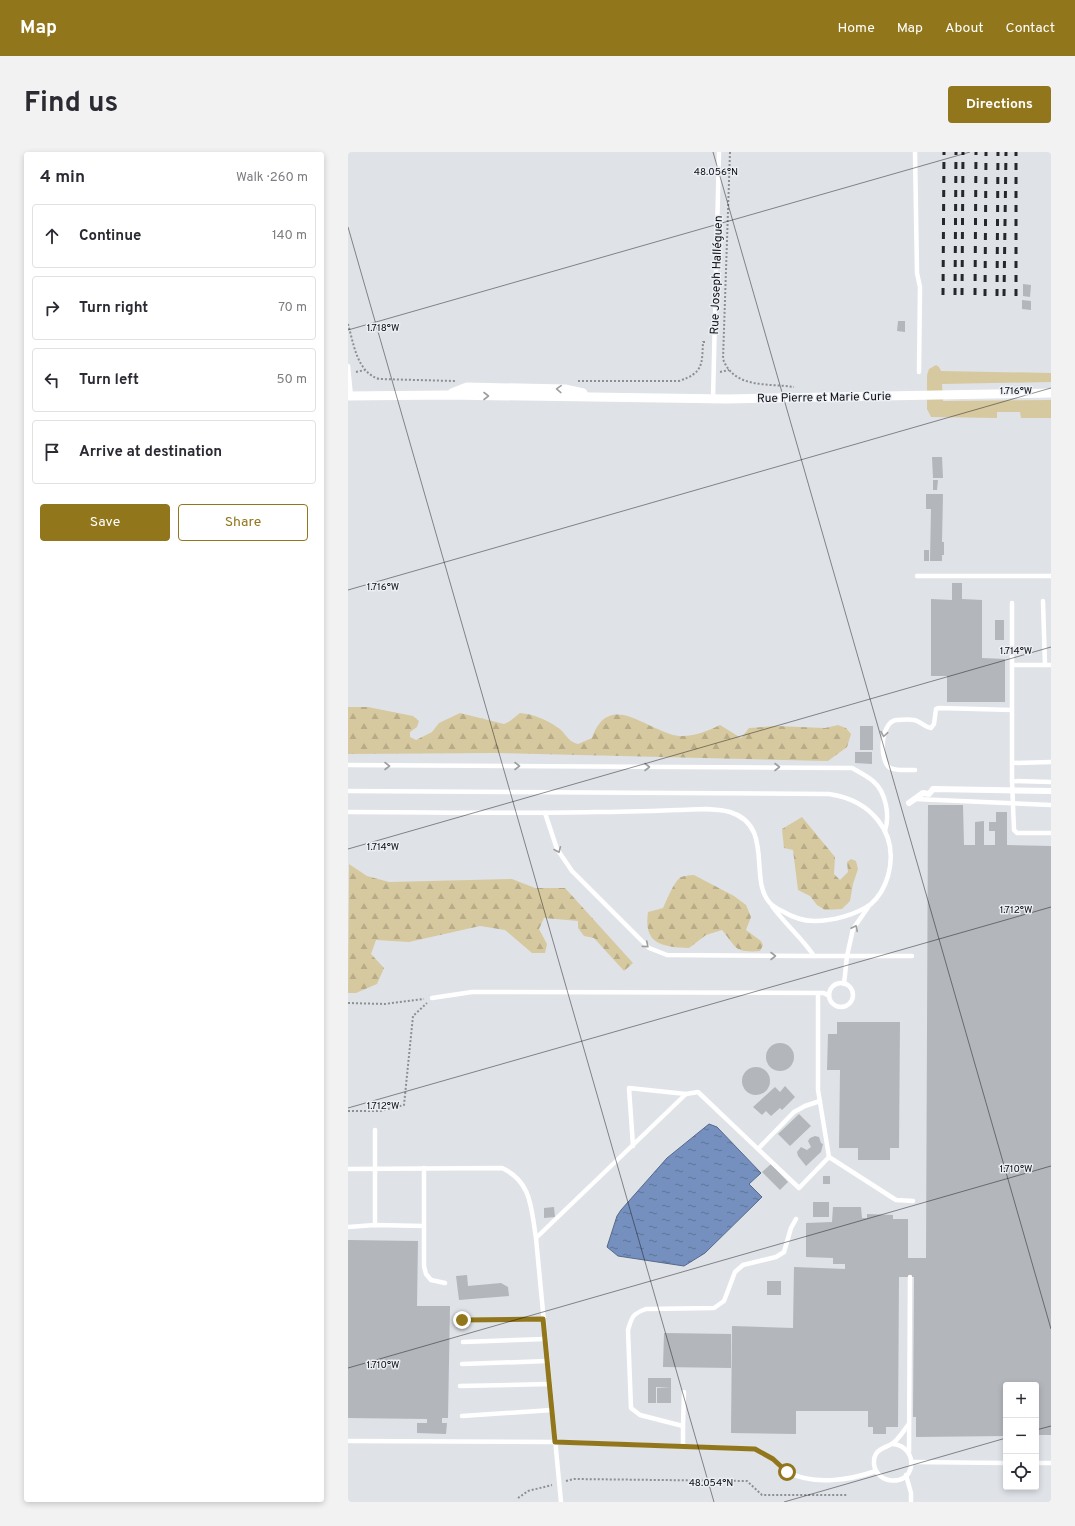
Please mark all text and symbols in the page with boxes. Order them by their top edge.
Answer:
text: Map [20,16,57,40]
text: Home [838,20,875,37]
text: Map [897,20,923,37]
text: About [945,20,984,37]
text: Contact [1006,20,1055,37]
text: Find us [24,86,118,122]
button: Directions [948,86,1051,123]
text: 48.056°N [694,166,738,179]
text: 4 min [40,167,85,189]
text: Walk · 260 m [236,170,308,186]
street label: Rue Joseph Halléguen [707,215,727,335]
icon: ahead [41,225,63,247]
text: Continue [79,227,141,246]
text: 140 m [272,228,307,244]
icon: right [41,297,63,319]
text: Turn right [79,299,148,318]
text: 70 m [278,300,307,316]
text: 1.718°W [367,322,399,335]
icon: left [41,369,63,391]
text: Turn left [79,371,139,390]
text: 50 m [277,372,307,388]
one-way arrow [556,384,563,393]
text: 1.716°W [1000,385,1032,398]
street label: Rue Pierre et Marie Curie [757,389,891,407]
one-way arrow [483,392,489,400]
icon: arrive [41,441,63,463]
text: Arrive at destination [79,443,222,462]
button: Save [40,504,170,541]
button: Share [178,504,308,541]
text: 1.716°W [367,581,399,594]
text: 1.714°W [1000,645,1032,658]
one-way arrow [881,731,889,737]
one-way arrow [384,762,390,770]
one-way arrow [514,762,520,770]
one-way arrow [644,763,650,771]
one-way arrow [774,763,780,771]
text: 1.714°W [367,841,399,854]
one-way arrow [553,846,561,854]
text: 1.712°W [1000,904,1032,917]
one-way arrow [850,925,857,933]
one-way arrow [641,940,649,947]
one-way arrow [770,952,776,960]
text: 1.712°W [367,1100,399,1113]
text: 1.710°W [1000,1163,1032,1176]
route end [453,1311,471,1329]
text: 1.710°W [367,1359,399,1372]
map controls [1003,1382,1039,1490]
button: + [1003,1382,1039,1418]
button: − [1003,1418,1039,1454]
button: locate [1003,1454,1039,1490]
route start [778,1463,796,1481]
text: 48.054°N [689,1477,733,1490]

